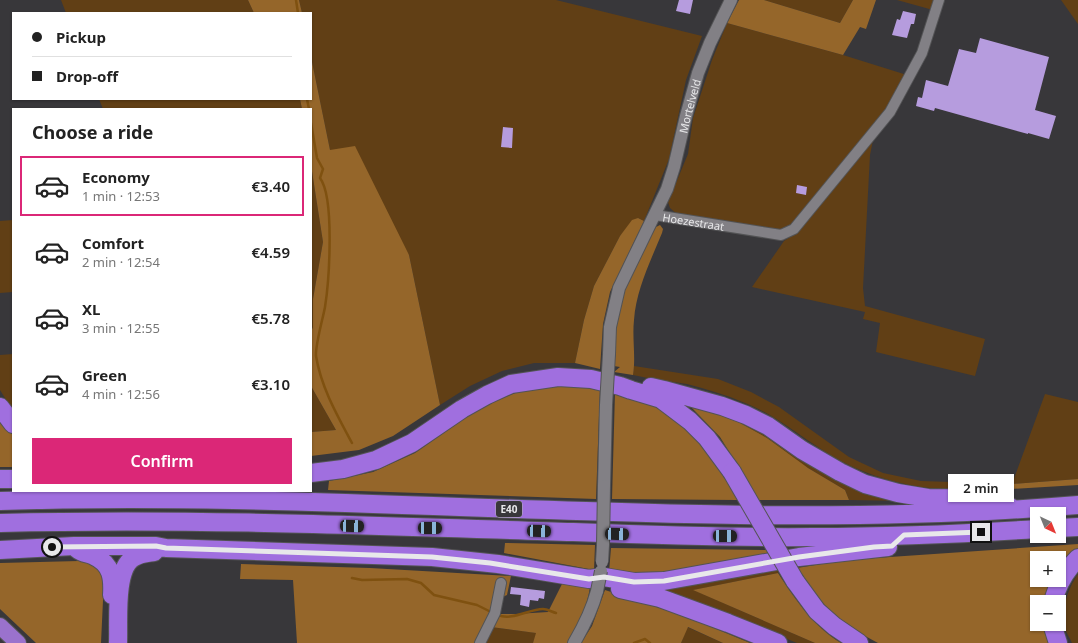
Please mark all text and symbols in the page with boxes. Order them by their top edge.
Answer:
text: Pickup [56,27,106,47]
text: Drop-off [56,66,118,86]
street label: Mortelveld [675,77,704,135]
text: Choose a ride [32,120,153,144]
text: Economy [82,167,150,187]
icon: car [34,168,70,204]
text: €3.40 [252,176,290,196]
text: 1 min · 12:53 [82,187,160,205]
street label: Hoezestraat [662,209,725,233]
text: Comfort [82,233,144,253]
icon: car [34,234,70,270]
text: €4.59 [252,242,290,262]
text: 2 min · 12:54 [82,253,160,271]
text: XL [82,299,100,319]
icon: car [34,300,70,336]
text: €5.78 [252,308,290,328]
text: 3 min · 12:55 [82,319,160,337]
text: Green [82,365,127,385]
icon: car [34,366,70,402]
text: €3.10 [252,374,290,394]
text: 4 min · 12:56 [82,385,160,403]
button: Confirm [32,438,292,484]
callout: 2 min [948,474,1014,502]
text: 2 min [963,479,999,497]
road number: E40 [496,501,522,517]
north arrow [1030,507,1066,543]
map controls [1030,507,1066,631]
car [340,520,364,532]
car [418,522,442,534]
route end [972,523,990,541]
car [527,525,551,537]
car [605,528,629,540]
car [713,530,737,542]
route start [43,538,61,556]
button: + [1030,551,1066,587]
button: − [1030,595,1066,631]

